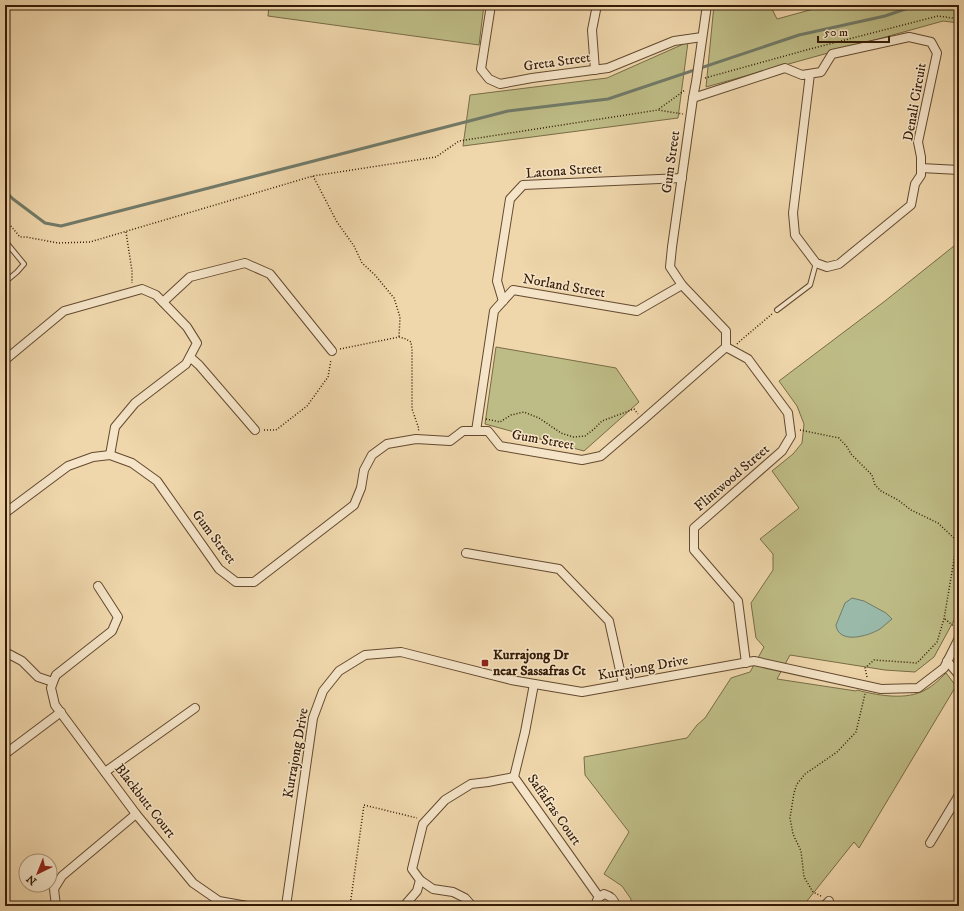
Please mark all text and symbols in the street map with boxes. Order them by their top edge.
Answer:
scale bar [818,18,889,44]
text: 50 m [824,25,848,40]
street label: Greta Street [522,48,592,76]
street label: Denali Circuit [899,61,931,143]
street label: Gum Street [658,129,684,195]
street label: Latona Street [525,159,603,183]
street label: Norland Street [521,270,607,302]
street label: Gum Street [510,426,576,454]
street label: Flintwood Street [691,440,774,516]
street label: Gum Street [188,506,241,568]
place label: Kurrajong Dr near Sassafras Ct [493,646,586,680]
street label: Kurrajong Drive [596,651,690,685]
marker: Kurrajong Dr near Sassafras Ct [480,658,490,668]
street label: Kurrajong Drive [279,706,313,800]
street label: Blackbutt Court [110,760,180,842]
street label: Saffafras Court [523,771,585,850]
north arrow [18,853,58,893]
text: N [24,871,40,888]

